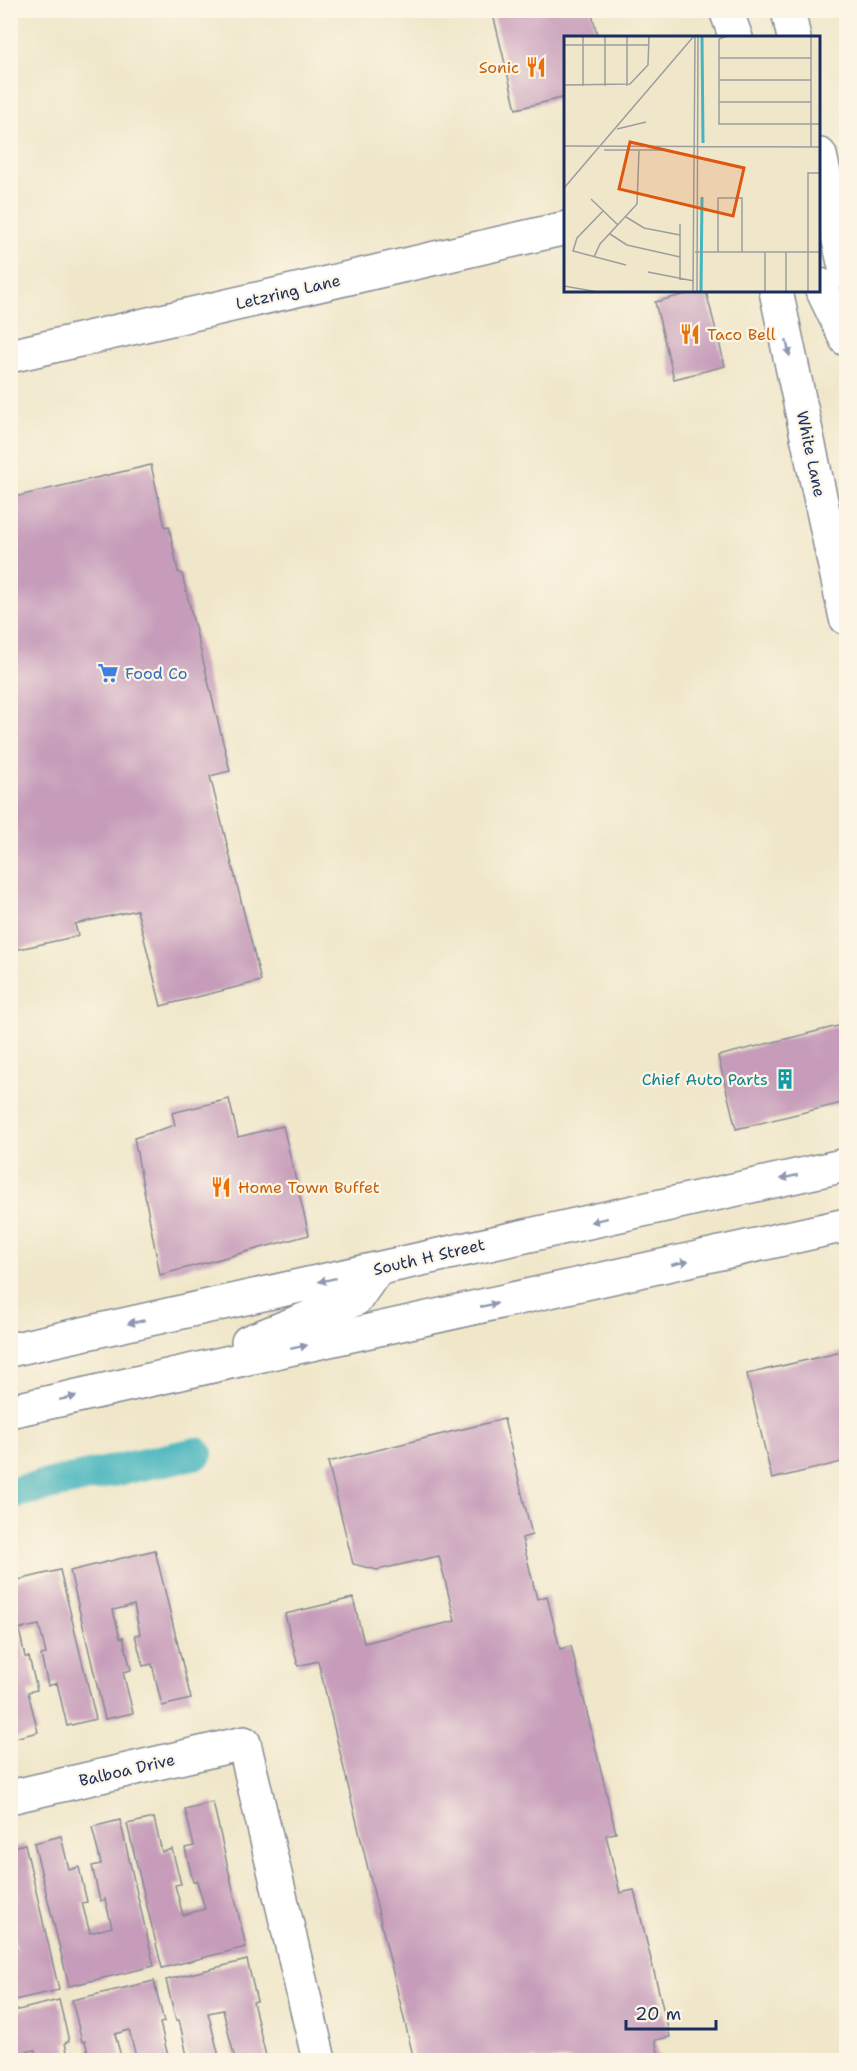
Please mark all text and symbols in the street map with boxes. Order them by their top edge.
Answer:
inset map [564,36,821,292]
restaurant icon: Sonic [524,55,548,79]
place label: Sonic [479,57,519,78]
street label: Letzring Lane [234,270,342,314]
restaurant icon: Taco Bell [678,322,702,346]
place label: Taco Bell [707,324,776,345]
one-way arrow [784,339,794,357]
street label: White Lane [792,409,830,499]
supermarket icon: Food Co [96,661,120,685]
place label: Food Co [125,663,187,684]
building icon: Chief Auto Parts [773,1067,797,1091]
place label: Chief Auto Parts [642,1069,768,1090]
one-way arrow [780,1173,799,1183]
restaurant icon: Home Town Buffet [209,1175,233,1199]
place label: Home Town Buffet [238,1177,380,1198]
one-way arrow [590,1215,608,1225]
street label: South H Street [371,1234,487,1280]
one-way arrow [671,1257,689,1267]
one-way arrow [317,1276,336,1285]
one-way arrow [480,1300,499,1309]
one-way arrow [127,1318,146,1327]
one-way arrow [290,1342,309,1351]
one-way arrow [58,1393,77,1402]
street label: Balboa Drive [77,1749,177,1791]
scale bar [626,1993,716,2031]
text: 20 m [635,2002,681,2026]

